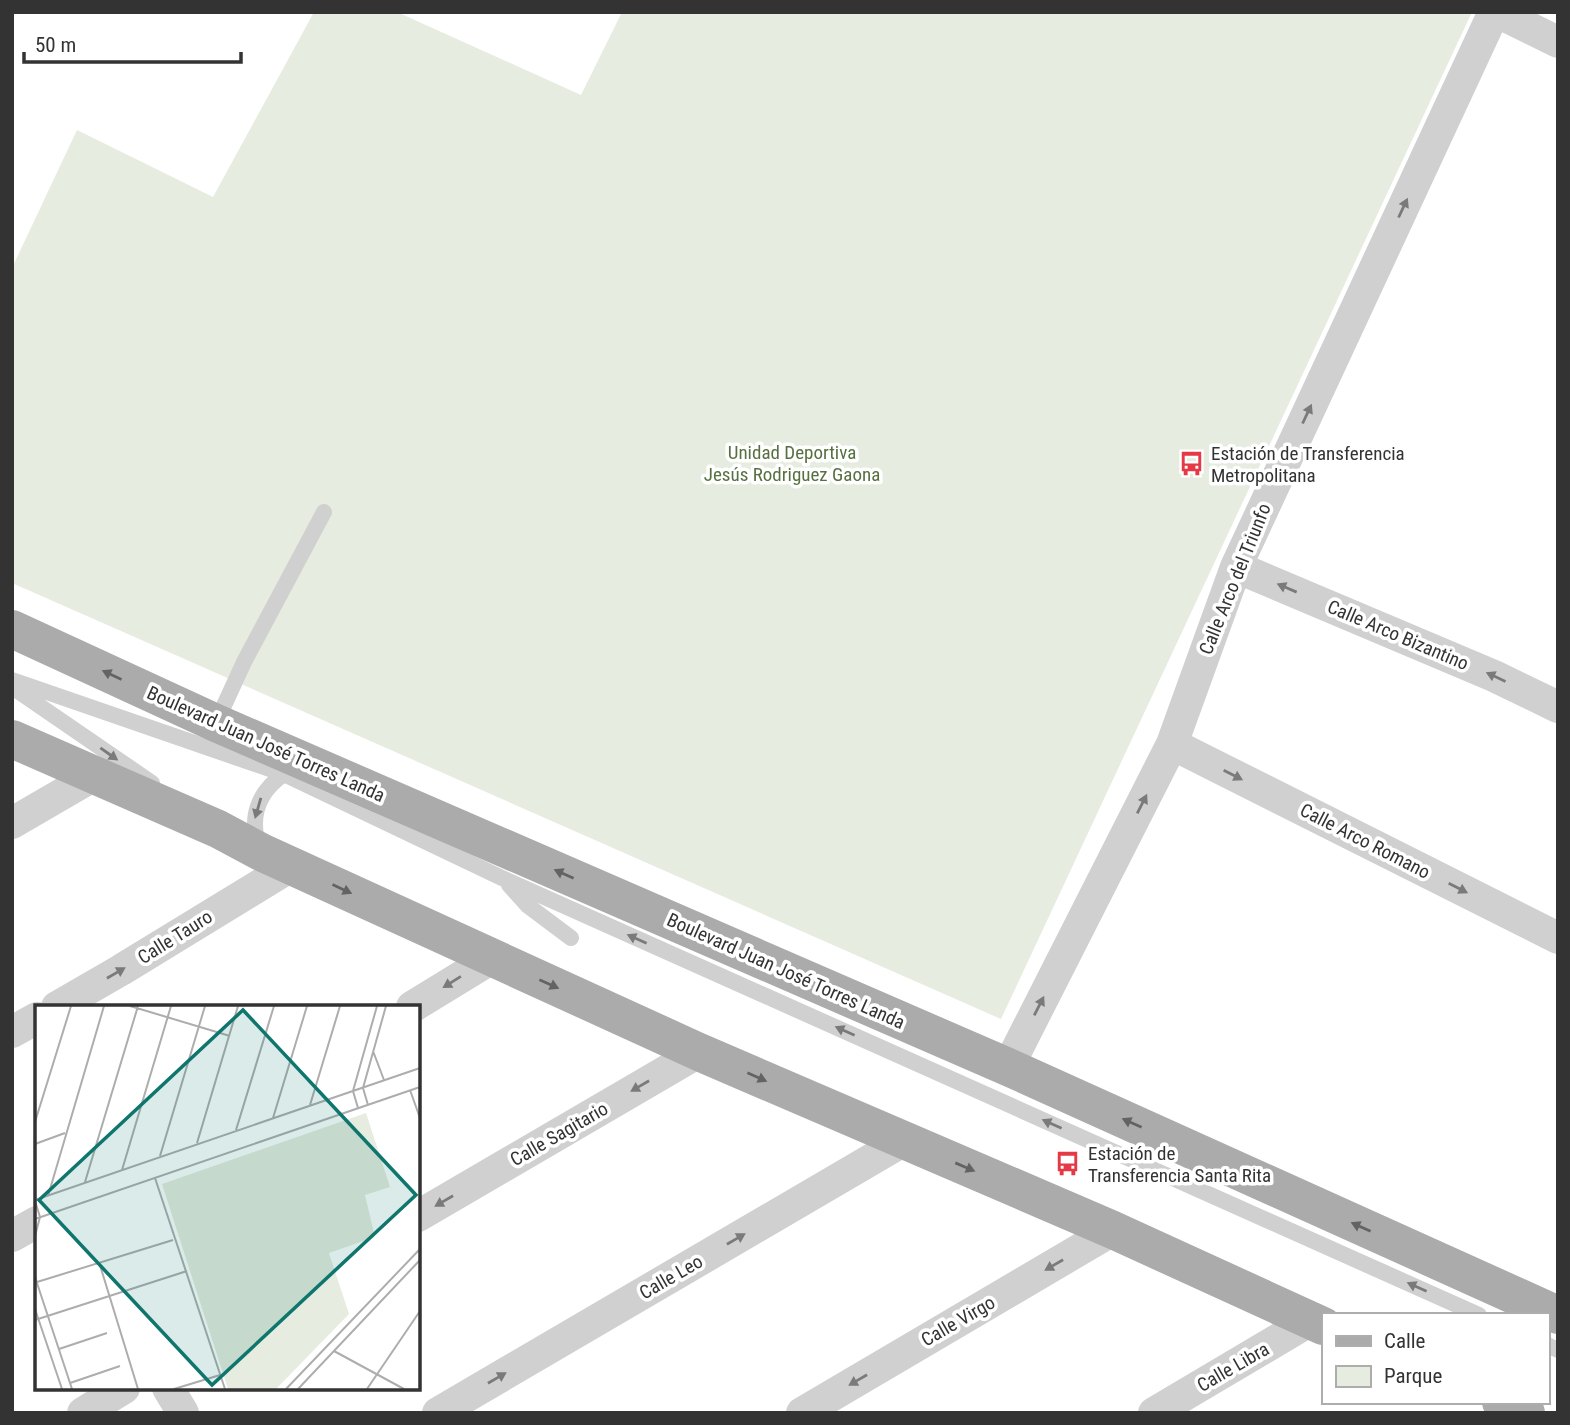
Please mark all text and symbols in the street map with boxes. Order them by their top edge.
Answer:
scale bar [24,21,242,65]
text: 50 m [35,33,76,57]
one-way arrow [1397,198,1409,218]
one-way arrow [1301,404,1313,424]
park label: Unidad Deportiva Jesús Rodriguez Gaona [704,441,880,486]
place label: Estación de Transferencia Metropolitana [1211,442,1405,487]
bus stop icon: Estación de Transferencia Metropolitana [1177,450,1205,478]
street label: Calle Arco del Triunfo [1194,500,1276,658]
one-way arrow [1276,583,1297,594]
street label: Calle Arco Bizantino [1324,595,1472,675]
one-way arrow [102,670,122,681]
one-way arrow [1486,671,1506,683]
street label: Boulevard Juan José Torres Landa [144,681,388,807]
one-way arrow [100,747,118,761]
one-way arrow [1223,769,1243,780]
one-way arrow [1136,794,1147,814]
one-way arrow [252,798,263,820]
street label: Calle Arco Romano [1296,798,1434,884]
one-way arrow [553,869,574,880]
one-way arrow [332,883,352,895]
one-way arrow [1448,883,1468,894]
street label: Calle Tauro [133,905,217,969]
street label: Boulevard Juan José Torres Landa [664,908,908,1034]
one-way arrow [627,933,647,945]
one-way arrow [107,967,126,979]
one-way arrow [443,976,462,989]
one-way arrow [539,978,559,990]
one-way arrow [1032,996,1044,1016]
inset map [35,1005,420,1390]
one-way arrow [834,1025,855,1036]
one-way arrow [746,1072,767,1083]
one-way arrow [631,1080,650,1092]
street label: Calle Sagitario [506,1097,612,1171]
one-way arrow [1121,1117,1142,1128]
one-way arrow [1042,1118,1063,1129]
place label: Estación de Transferencia Santa Rita [1088,1142,1271,1187]
bus stop icon: Estación de Transferencia Santa Rita [1054,1150,1082,1178]
one-way arrow [955,1162,976,1173]
one-way arrow [434,1195,454,1207]
one-way arrow [1351,1221,1372,1232]
one-way arrow [726,1232,745,1245]
street label: Calle Leo [635,1250,707,1304]
one-way arrow [1045,1258,1064,1271]
one-way arrow [1406,1281,1427,1292]
street label: Calle Virgo [917,1291,999,1351]
legend [1322,1313,1549,1404]
text: Calle [1384,1329,1426,1353]
street label: Calle Libra [1193,1337,1273,1397]
text: Parque [1384,1364,1442,1388]
one-way arrow [487,1372,507,1384]
one-way arrow [849,1373,868,1386]

